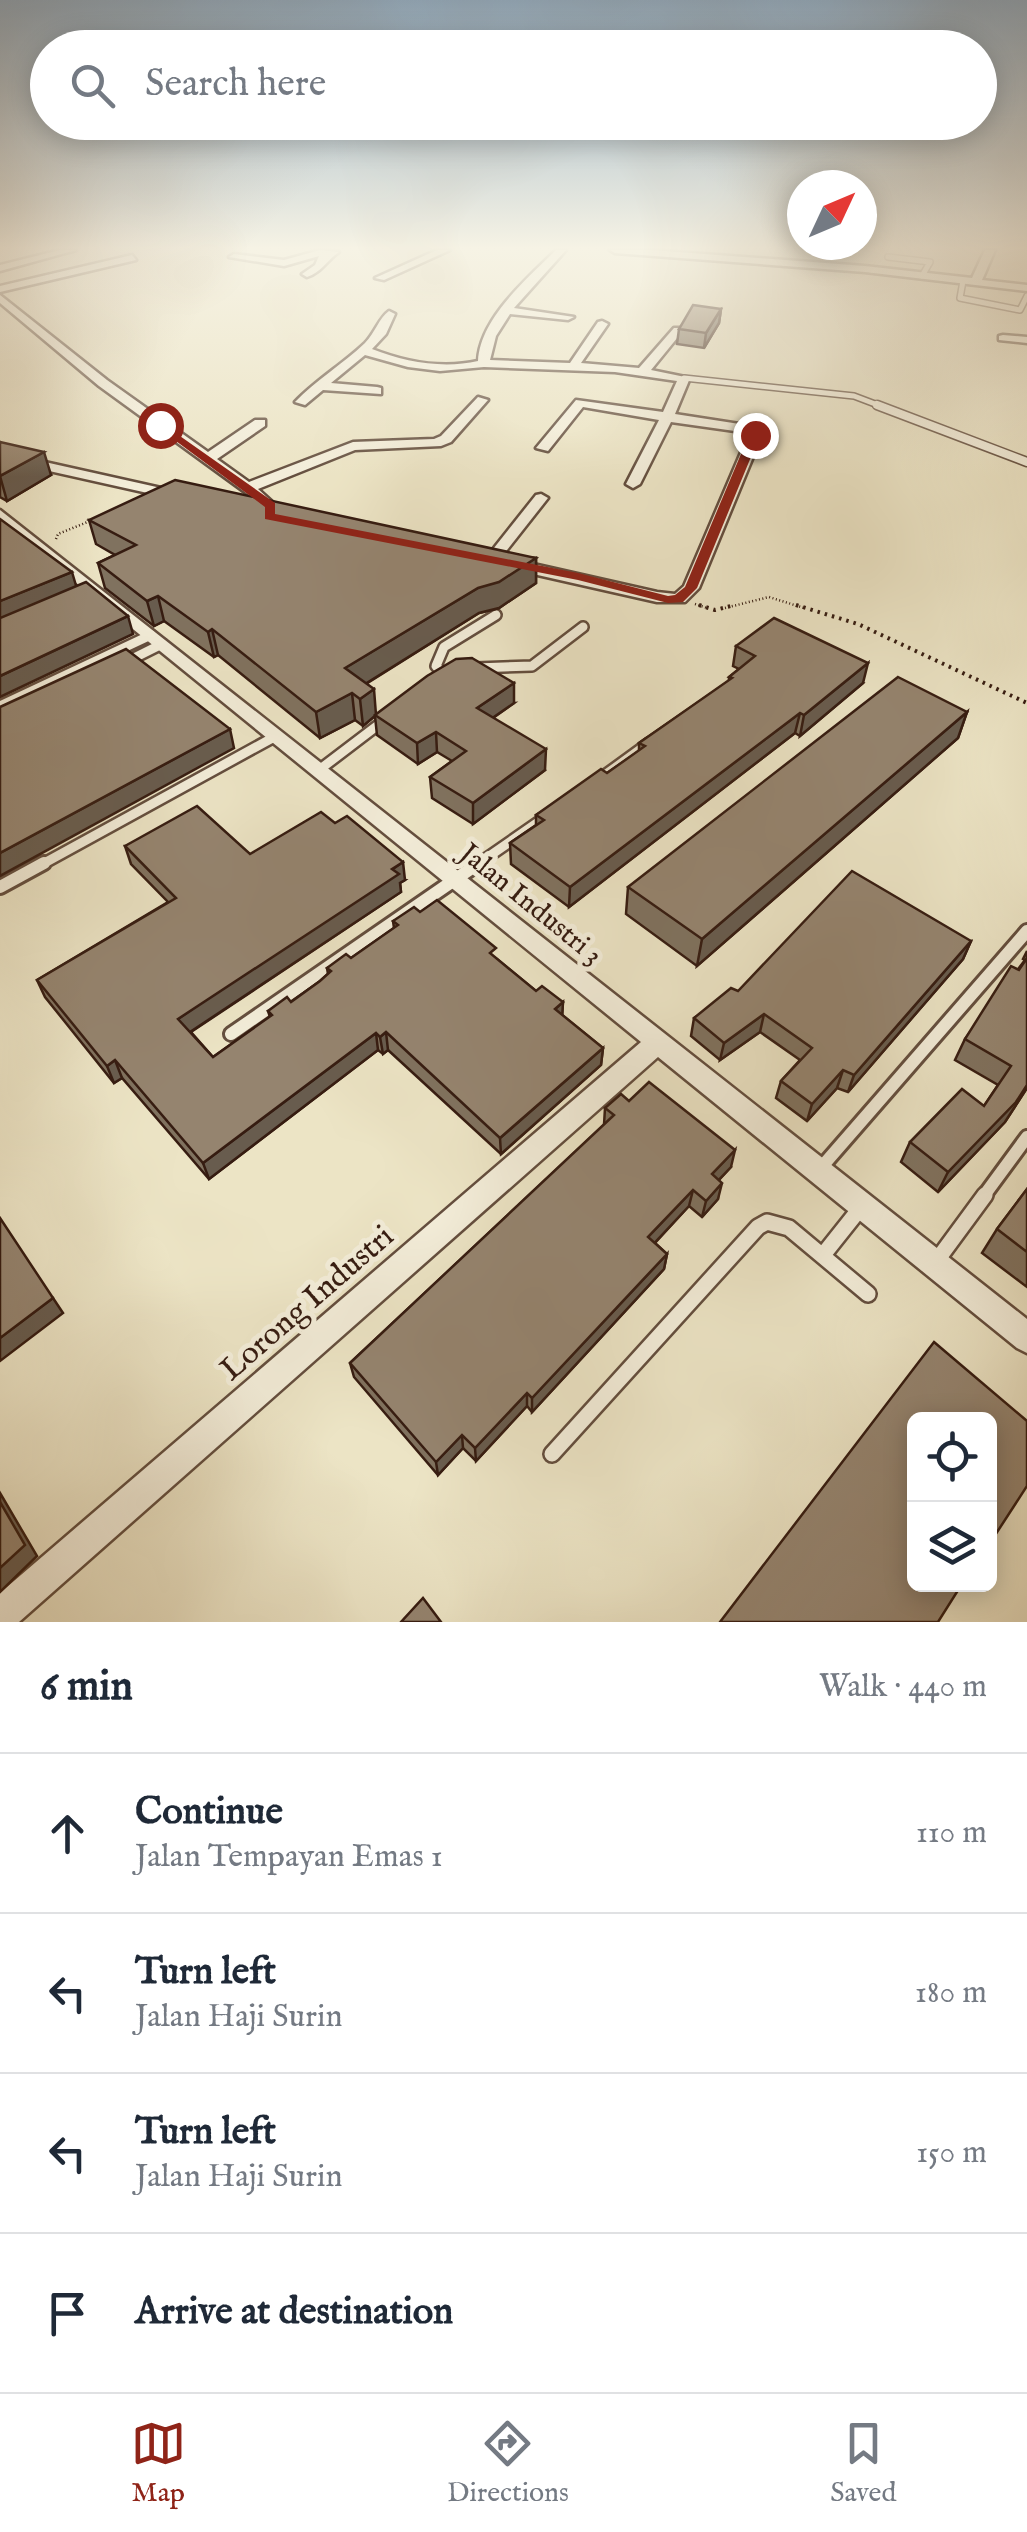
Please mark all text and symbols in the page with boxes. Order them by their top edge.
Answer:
search box [30,30,997,140]
icon: search [65,58,120,113]
text: Search here [145,61,326,109]
north arrow [787,170,877,260]
route start [138,403,184,449]
route end [733,413,779,459]
street label: Jalan Industri 3 [450,835,609,973]
street label: Lorong Industri [212,1217,403,1391]
map controls [907,1412,997,1592]
button: locate [907,1412,997,1502]
button: layers [907,1502,997,1592]
text: 6 min [40,1661,133,1714]
text: Walk · 440 m [819,1667,987,1708]
text: Continue [135,1789,283,1837]
icon: ahead [40,1806,95,1861]
text: 110 m [916,1813,987,1854]
text: Jalan Tempayan Emas 1 [135,1837,443,1878]
text: Turn left [135,1949,276,1997]
icon: left [40,1966,95,2021]
text: 180 m [915,1973,987,2014]
text: Jalan Haji Surin [135,1997,342,2038]
text: Turn left [135,2109,276,2157]
icon: left [40,2126,95,2181]
text: 150 m [916,2133,987,2174]
text: Jalan Haji Surin [135,2157,342,2198]
icon: arrive [40,2286,95,2341]
text: Arrive at destination [135,2289,453,2337]
tab: Map [131,2416,186,2511]
tab: Directions [447,2416,569,2511]
tab: Saved [830,2416,896,2511]

